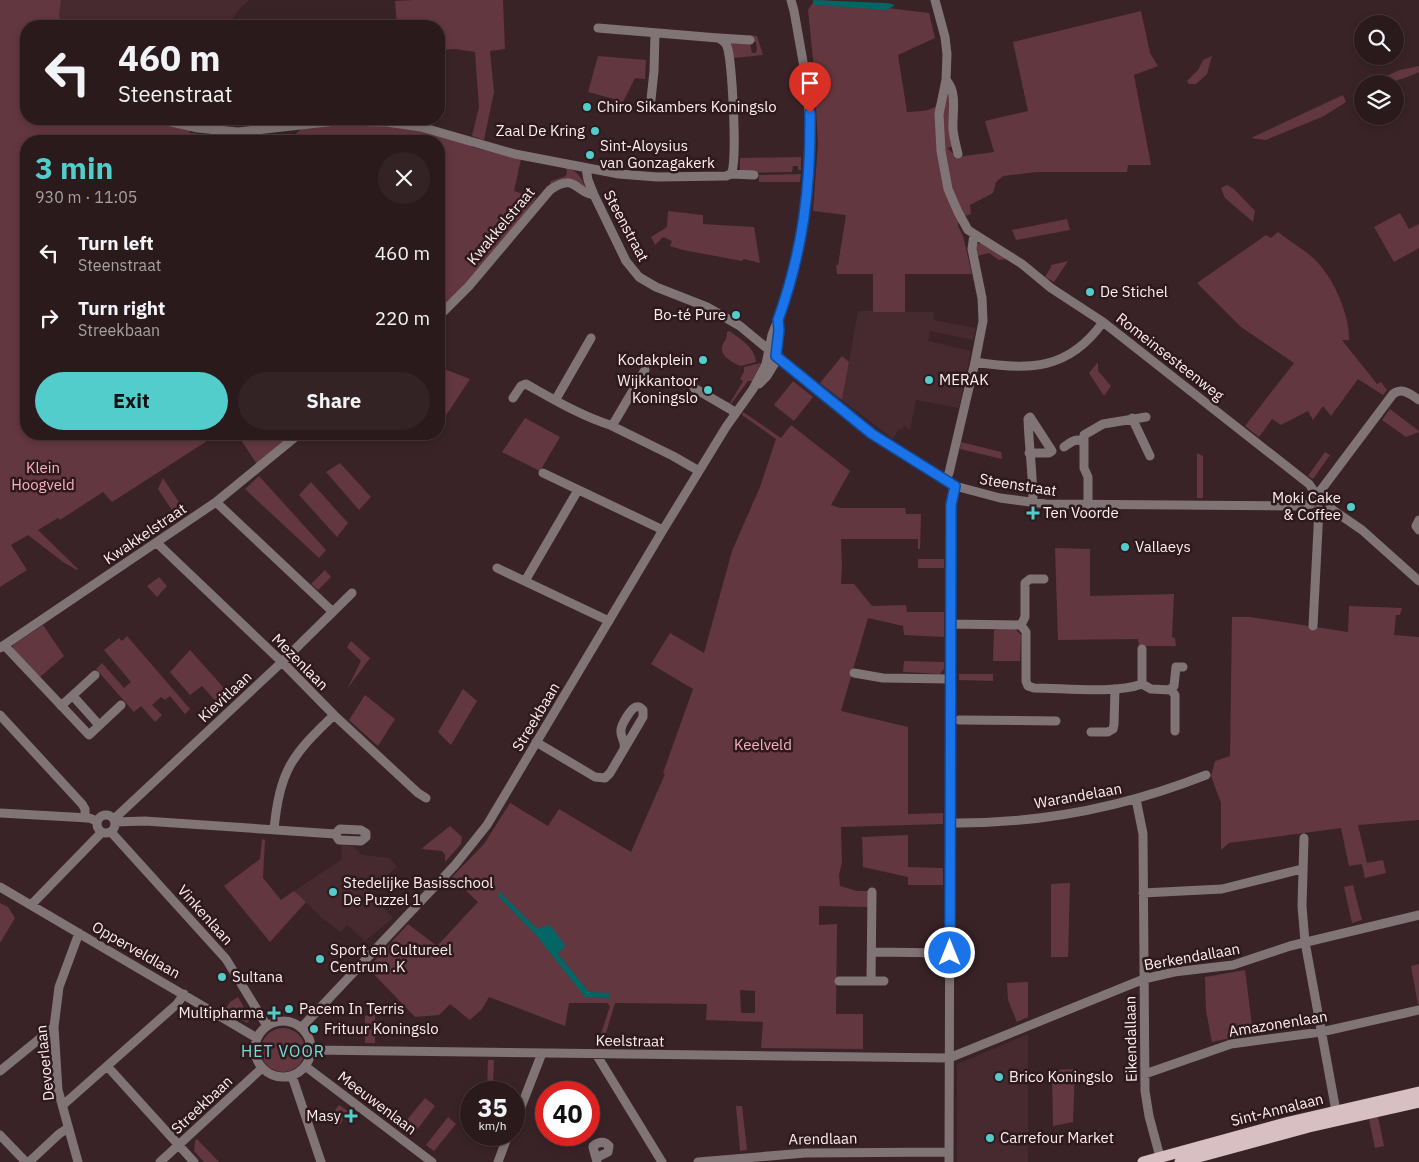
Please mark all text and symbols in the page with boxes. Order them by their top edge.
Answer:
map controls [1354,15,1404,125]
button: search [1354,15,1404,65]
text: 460 m [118,35,221,81]
icon: left [35,40,100,105]
pin [789,62,831,113]
icon: arrive [796,69,824,97]
button: layers [1354,75,1404,125]
text: Steenstraat [118,79,233,108]
place label: Chiro Sikambers Koningslo [597,97,777,116]
marker: Chiro Sikambers Koningslo [581,101,593,113]
place label: Zaal De Kring [496,121,585,140]
marker: Zaal De Kring [589,125,601,137]
place label: Sint-Aloysius van Gonzagakerk [600,136,715,172]
text: 3 min [35,148,113,187]
marker: Sint-Aloysius van Gonzagakerk [584,149,596,161]
button: close [378,152,430,204]
street label: Kwakkelstraat [463,183,539,268]
text: 930 m · 11:05 [35,187,137,207]
street label: Steenstraat [600,187,653,265]
text: Turn left [78,231,154,255]
icon: left [35,239,63,267]
text: 460 m [375,241,430,265]
text: Steenstraat [78,255,161,275]
place label: De Stichel [1100,282,1168,301]
marker: De Stichel [1084,286,1096,298]
text: Turn right [78,296,165,320]
icon: right [35,304,63,332]
place label: Bo-té Pure [653,305,726,324]
text: 220 m [375,306,430,330]
marker: Bo-té Pure [730,309,742,321]
street label: Romeinsesteenweg [1113,309,1228,405]
text: Streekbaan [78,320,160,340]
place label: Kodakplein [618,350,693,369]
marker: Kodakplein [697,354,709,366]
place label: MERAK [939,370,989,389]
place label: Wijkkantoor Koningslo [617,371,698,407]
button: Exit [35,372,228,430]
button: Share [238,372,430,430]
marker: MERAK [923,374,935,386]
marker: Wijkkantoor Koningslo [702,384,714,396]
park label: Klein Hoogveld [11,458,75,494]
street label: Steenstraat [978,469,1058,500]
place label: Moki Cake & Coffee [1272,488,1341,524]
street label: Kwakkelstraat [100,499,190,568]
marker: Moki Cake & Coffee [1345,501,1357,513]
place label: Ten Voorde [1043,503,1119,522]
marker: Ten Voorde [1027,507,1039,519]
place label: Vallaeys [1135,537,1191,556]
marker: Vallaeys [1119,541,1131,553]
street label: Mezenlaan [268,629,333,694]
street label: Kievitlaan [194,667,255,726]
street label: Streekbaan [508,679,564,755]
park label: Keelveld [734,735,792,754]
street label: Warandelaan [1033,778,1123,813]
place label: Stedelijke Basisschool De Puzzel 1 [343,873,493,909]
street label: Vinkenlaan [173,881,237,949]
marker: Stedelijke Basisschool De Puzzel 1 [327,886,339,898]
street label: Opperveldlaan [89,917,184,982]
position arrow [923,926,975,978]
street label: Berkendallaan [1142,939,1241,974]
place label: Sport en Cultureel Centrum .K [330,940,452,976]
marker: Sport en Cultureel Centrum .K [314,953,326,965]
place label: Sultana [232,967,283,986]
marker: Sultana [216,971,228,983]
street label: Eikendallaan [1120,996,1141,1082]
place label: Pacem In Terris [299,999,404,1018]
place label: Multipharma [178,1003,264,1022]
marker: Pacem In Terris [283,1003,295,1015]
street label: Amazonenlaan [1227,1006,1329,1041]
marker: Multipharma [268,1007,280,1019]
place label: Frituur Koningslo [324,1019,439,1038]
marker: Frituur Koningslo [308,1023,320,1035]
street label: Devoerlaan [31,1024,58,1102]
street label: Keelstraat [595,1030,665,1051]
district label: HET VOOR [241,1041,325,1061]
street label: Meeuwenlaan [334,1067,421,1138]
place label: Brico Koningslo [1009,1067,1113,1086]
street label: Streekbaan [167,1071,236,1138]
marker: Brico Koningslo [993,1071,1005,1083]
speed limit sign: 40 [535,1081,600,1146]
street label: Sint-Annalaan [1229,1089,1325,1130]
text: 35 [477,1091,508,1124]
place label: Masy [306,1106,342,1125]
marker: Masy [345,1110,357,1122]
text: km/h [478,1118,507,1133]
street label: Arendlaan [788,1128,858,1149]
place label: Carrefour Market [1000,1128,1114,1147]
marker: Carrefour Market [984,1132,996,1144]

